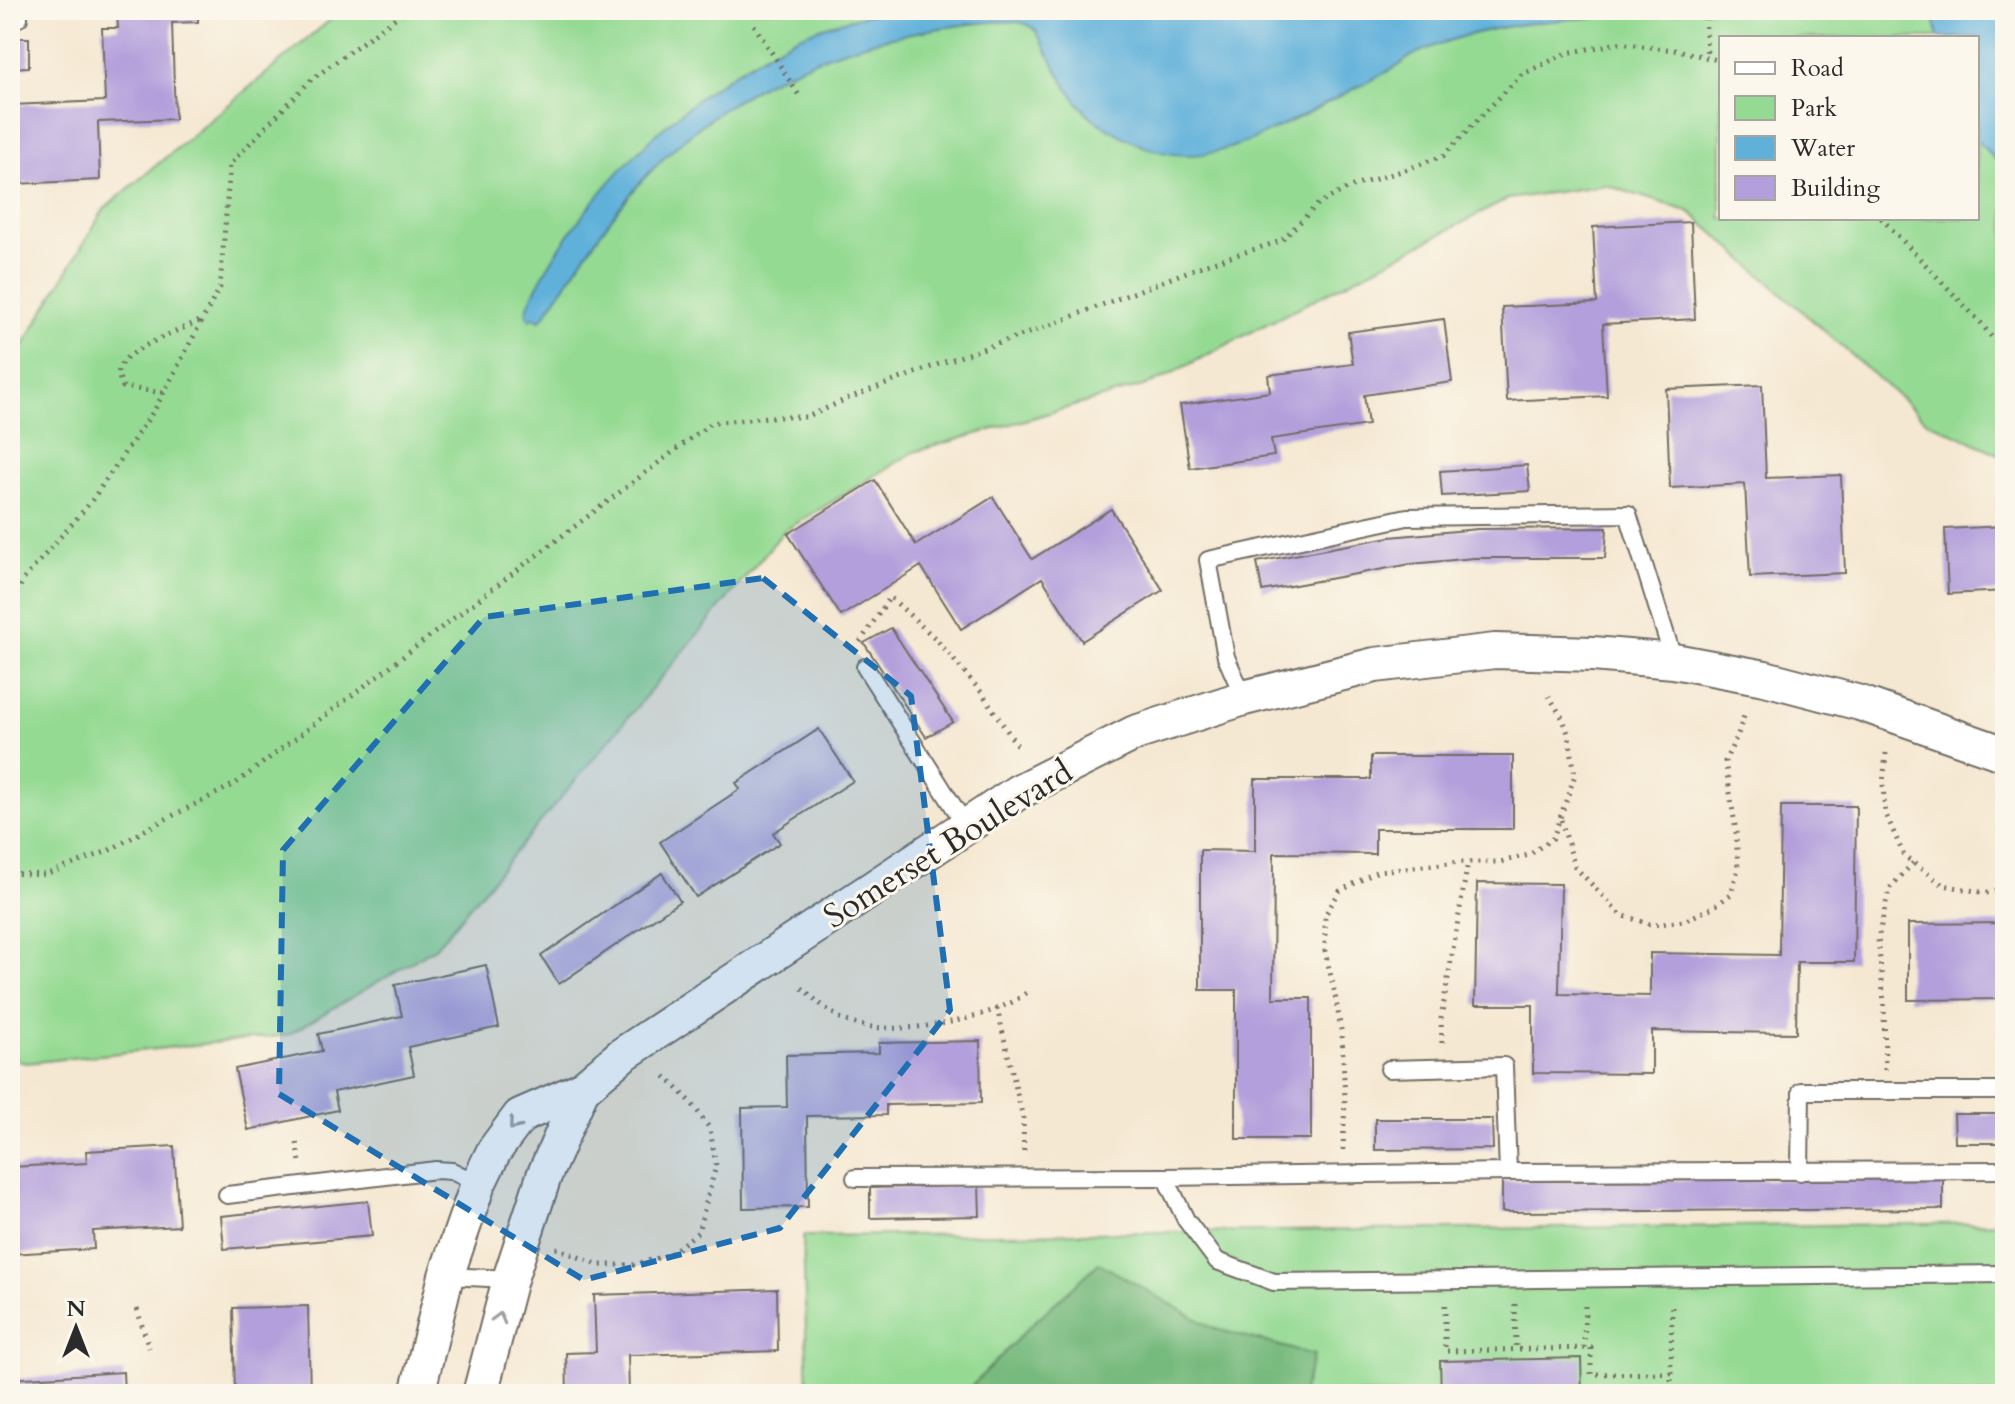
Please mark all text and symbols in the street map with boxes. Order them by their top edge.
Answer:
legend [1719,36,1979,220]
text: Road [1791,52,1844,85]
text: Park [1791,92,1837,125]
text: Water [1790,132,1855,165]
text: Building [1791,172,1881,205]
street label: Somerset Boulevard [815,749,1081,939]
one-way arrow [509,1115,524,1130]
north arrow [36,1288,116,1368]
text: N [66,1294,86,1324]
one-way arrow [490,1312,507,1326]

